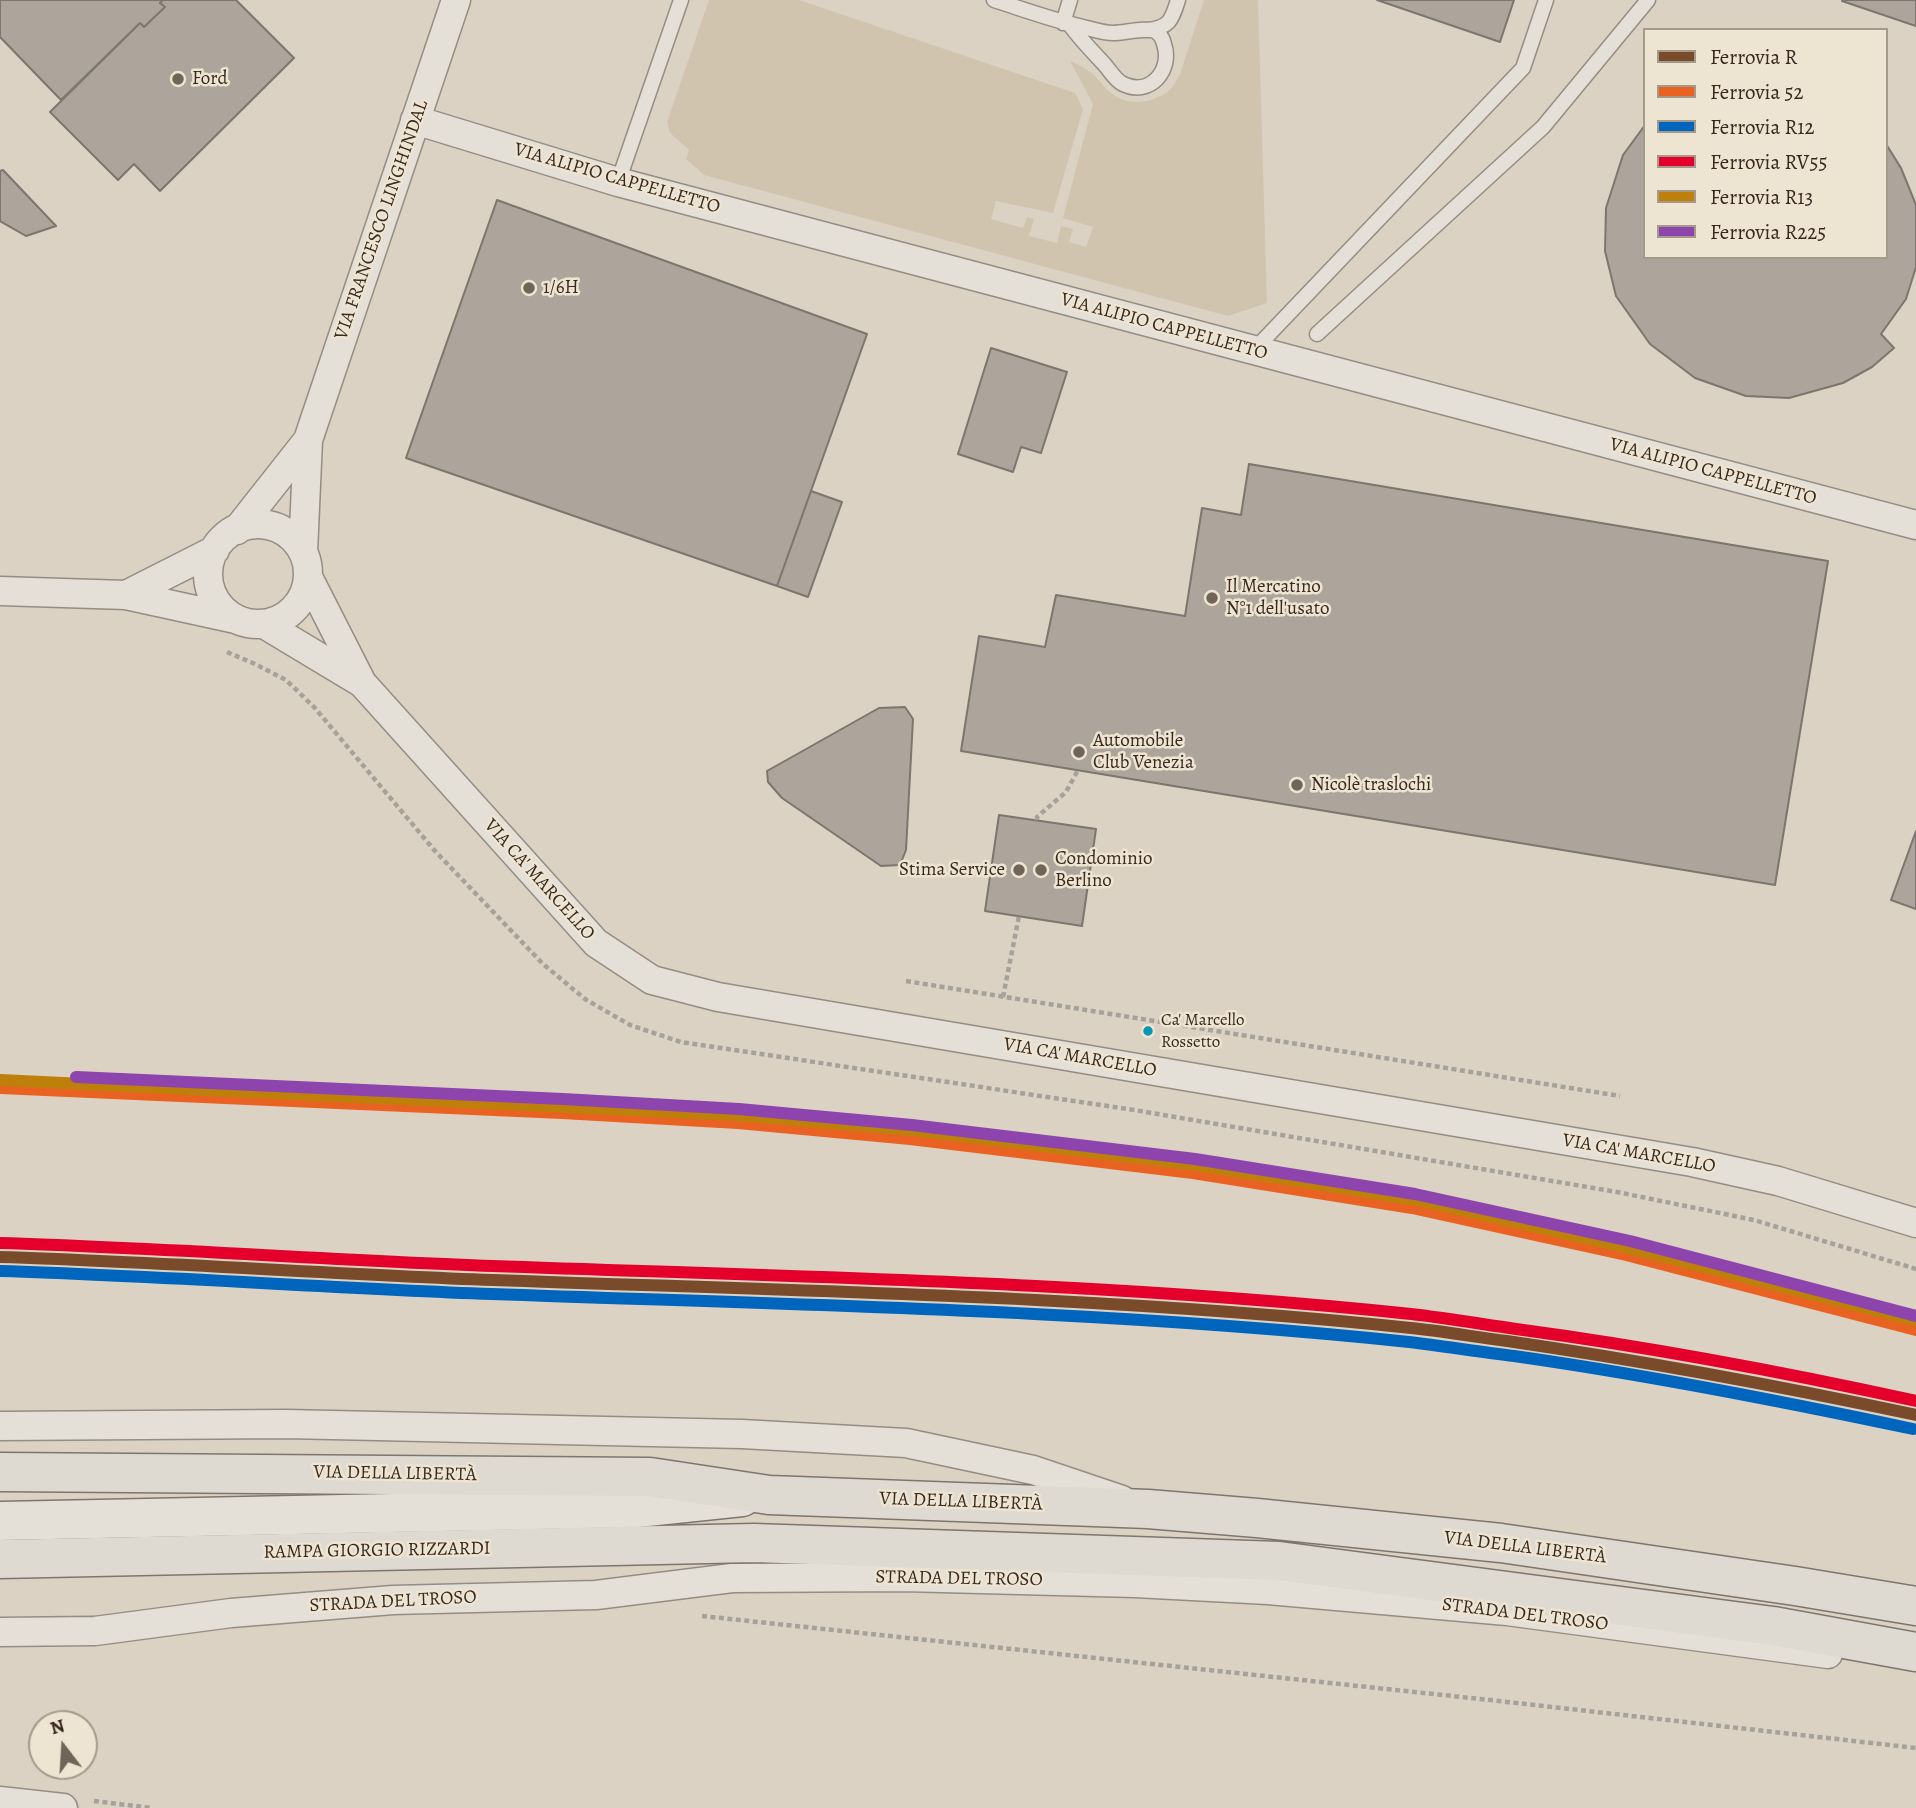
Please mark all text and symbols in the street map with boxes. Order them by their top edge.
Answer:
legend [1643,28,1888,259]
text: Ferrovia R [1710,43,1797,71]
place label: Ford [192,68,228,90]
marker: Ford [170,71,186,87]
text: Ferrovia 52 [1710,78,1803,106]
street label: VIA FRANCESCO LINGHINDAL [330,97,434,343]
text: Ferrovia R12 [1710,113,1814,141]
street label: VIA ALIPIO CAPPELLETTO [511,139,723,219]
text: Ferrovia RV55 [1710,148,1828,176]
text: Ferrovia R13 [1710,183,1813,211]
text: Ferrovia R225 [1710,218,1826,246]
place label: 1/6H [543,277,579,299]
marker: 1/6H [521,280,537,296]
street label: VIA ALIPIO CAPPELLETTO [1058,288,1270,366]
street label: VIA ALIPIO CAPPELLETTO [1607,433,1819,511]
place label: Il Mercatino N°1 dell'usato [1226,576,1329,620]
marker: Il Mercatino N°1 dell'usato [1204,590,1220,606]
place label: Automobile Club Venezia [1093,730,1194,774]
marker: Automobile Club Venezia [1071,744,1087,760]
place label: Nicolè traslochi [1311,774,1431,796]
marker: Nicolè traslochi [1289,777,1305,793]
street label: VIA CA' MARCELLO [479,815,599,945]
place label: Condominio Berlino [1055,848,1152,892]
place label: Stima Service [899,859,1005,881]
marker: Stima Service [1011,862,1027,878]
marker: Condominio Berlino [1033,862,1049,878]
place label: Ca' Marcello Rossetto [1161,1011,1244,1051]
marker: Ca' Marcello Rossetto [1141,1024,1155,1038]
street label: VIA CA' MARCELLO [1002,1033,1158,1083]
street label: VIA CA' MARCELLO [1561,1129,1717,1179]
street label: VIA DELLA LIBERTÀ [313,1461,477,1487]
street label: VIA DELLA LIBERTÀ [879,1488,1043,1516]
street label: VIA DELLA LIBERTÀ [1443,1527,1607,1569]
street label: RAMPA GIORGIO RIZZARDI [263,1538,491,1564]
street label: STRADA DEL TROSO [875,1566,1043,1592]
street label: STRADA DEL TROSO [309,1586,477,1618]
street label: STRADA DEL TROSO [1441,1593,1609,1637]
north arrow [28,1710,98,1780]
text: N [47,1712,68,1741]

